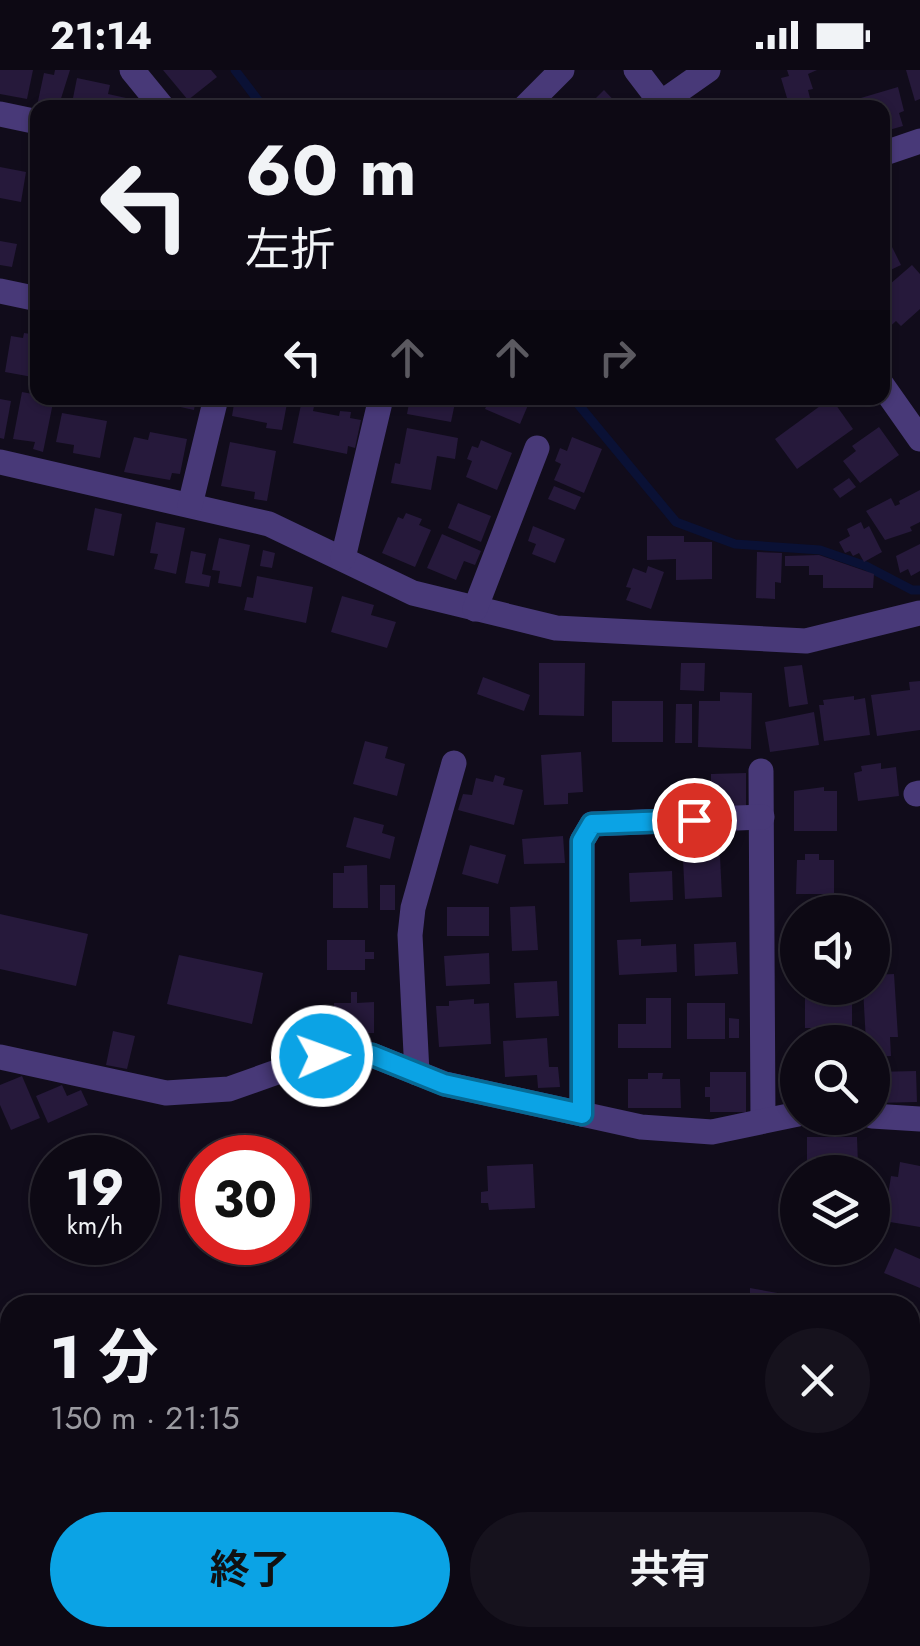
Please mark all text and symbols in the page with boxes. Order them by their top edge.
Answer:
text: 21:14 [50,8,152,63]
text: 60 m [245,120,417,221]
icon: left [80,140,210,270]
text: 左折 [245,217,335,282]
icon: left [275,330,330,385]
icon: ahead [380,330,435,385]
icon: ahead [485,330,540,385]
icon: right [590,330,645,385]
pin [652,778,737,863]
icon: arrive [667,793,722,848]
map controls [780,895,890,1265]
button: sound [780,895,890,1005]
position arrow [270,1004,374,1108]
button: search [780,1025,890,1135]
speed limit sign: 30 [180,1135,310,1265]
text: 19 [66,1151,124,1224]
button: layers [780,1155,890,1265]
text: km/h [67,1207,123,1243]
text: 1 分 [50,1314,159,1401]
button: close [765,1328,870,1433]
text: 150 m · 21:15 [50,1395,240,1441]
button: 終了 [50,1512,450,1627]
button: 共有 [470,1512,870,1627]

